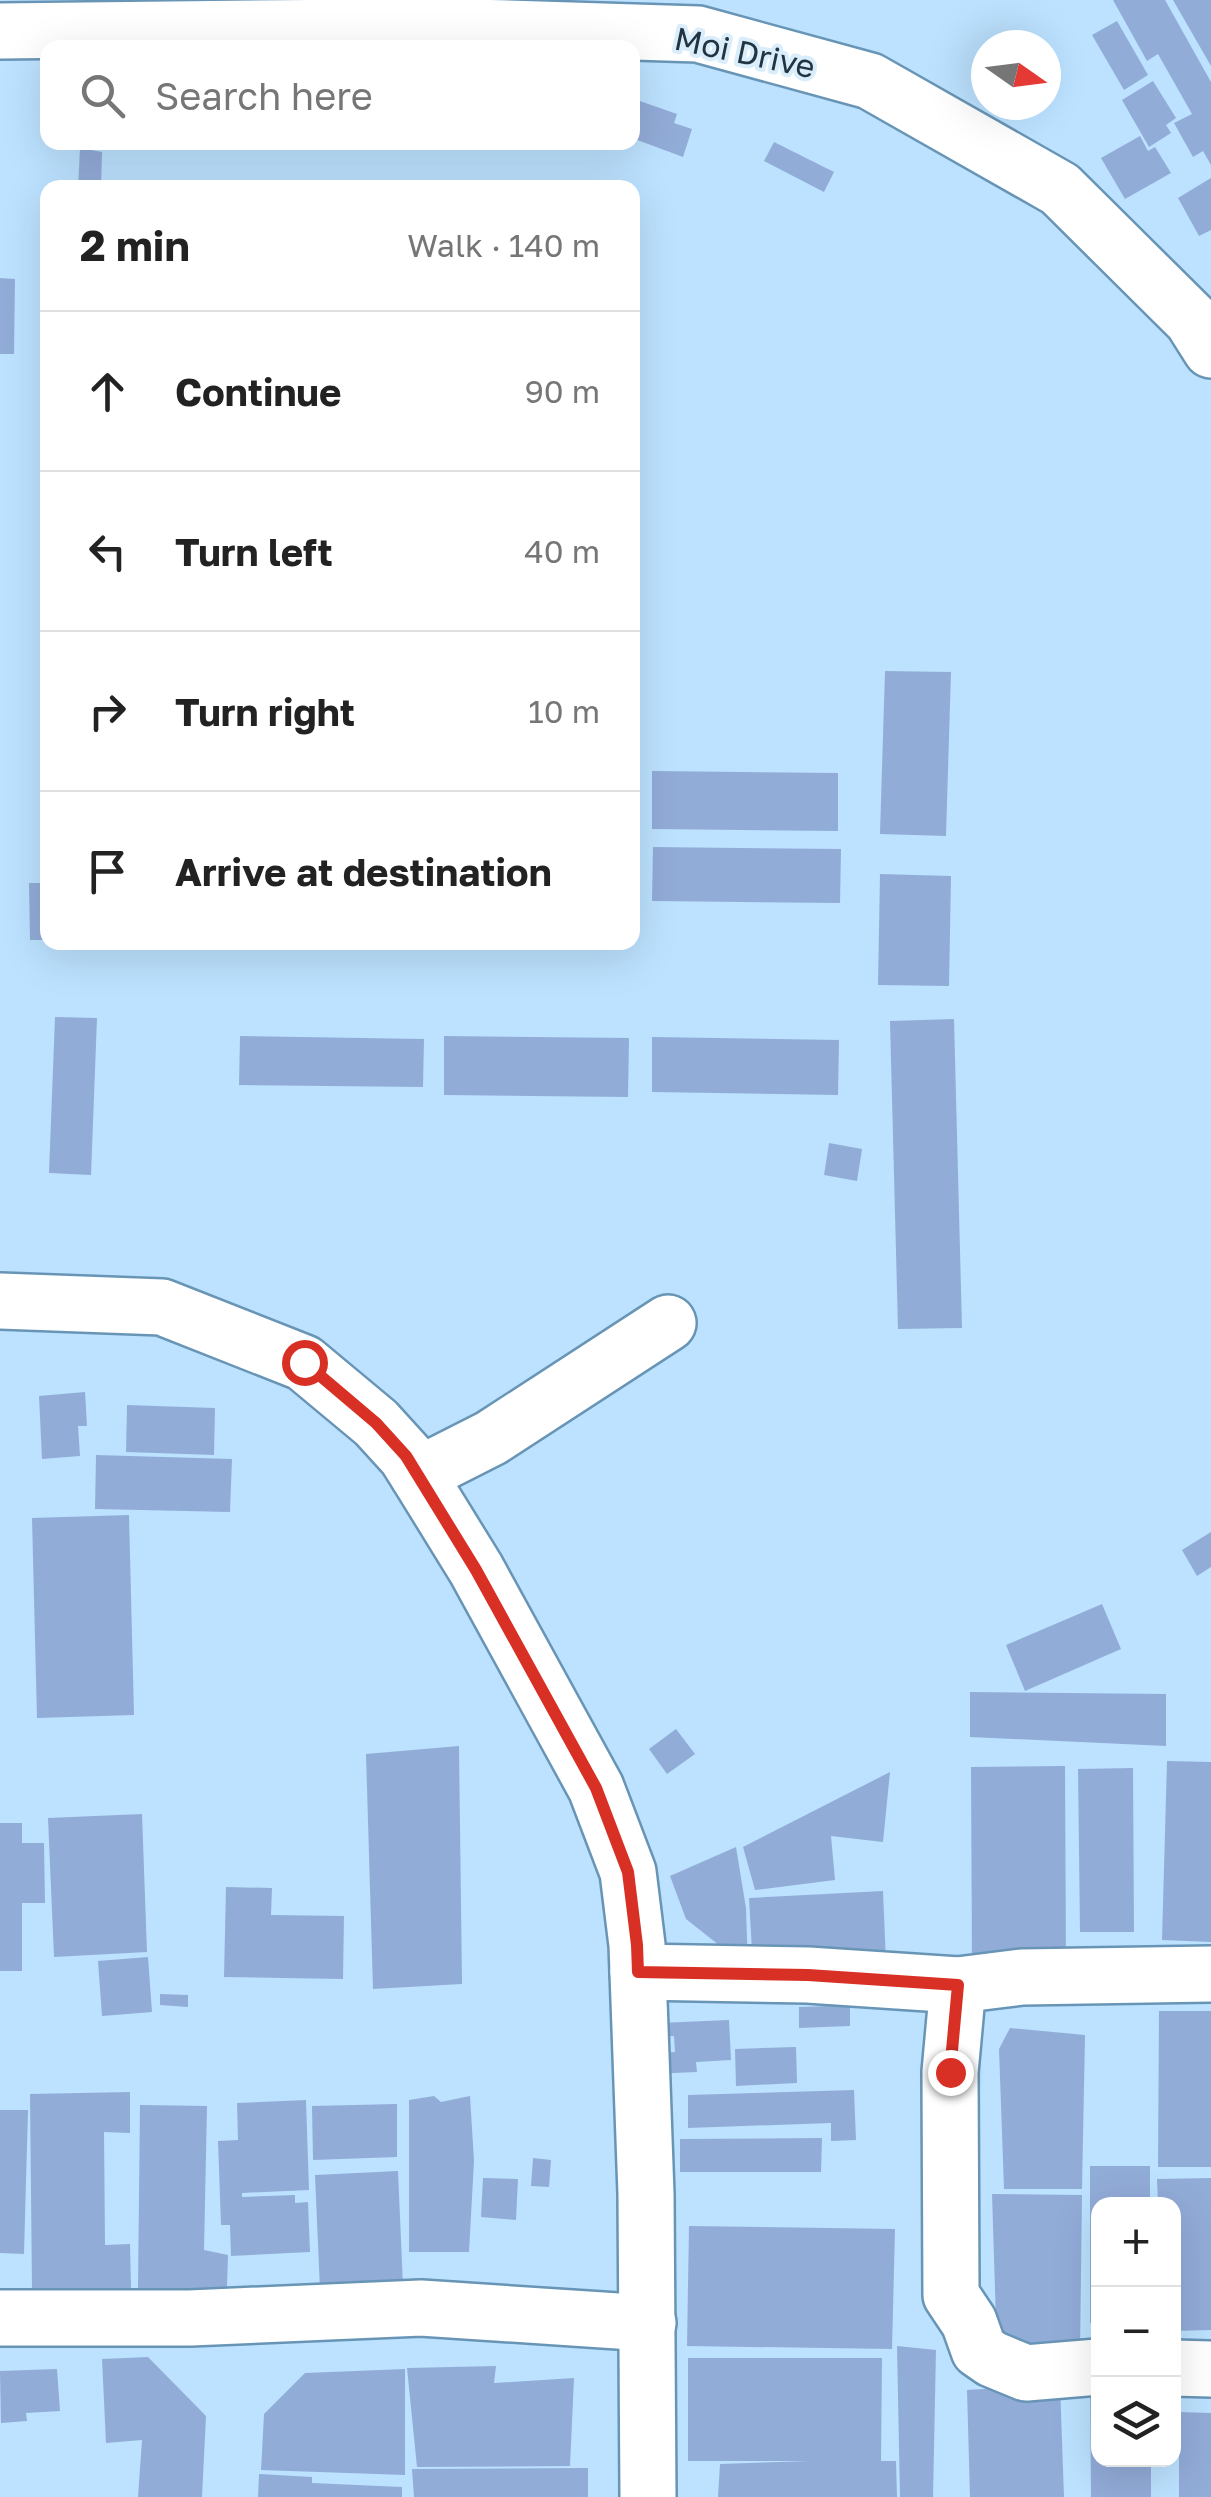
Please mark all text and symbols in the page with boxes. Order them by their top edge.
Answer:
street label: Moi Drive [671,19,819,85]
north arrow [971,30,1061,120]
search box [40,40,640,150]
icon: search [75,68,130,123]
text: Search here [155,73,373,118]
text: 2 min [80,220,190,270]
text: Walk · 140 m [407,226,600,264]
icon: ahead [80,364,135,419]
text: Continue [175,369,341,414]
text: 90 m [524,372,600,410]
icon: left [80,524,135,579]
text: Turn left [175,529,333,574]
text: 40 m [524,532,600,570]
icon: right [80,684,135,739]
text: Turn right [175,689,355,734]
text: 10 m [528,692,600,730]
icon: arrive [80,844,135,899]
text: Arrive at destination [175,849,552,894]
route start [282,1340,328,1386]
route end [928,2050,974,2096]
map controls [1091,2197,1181,2467]
button: + [1091,2197,1181,2287]
button: − [1091,2287,1181,2377]
button: layers [1091,2377,1181,2467]

